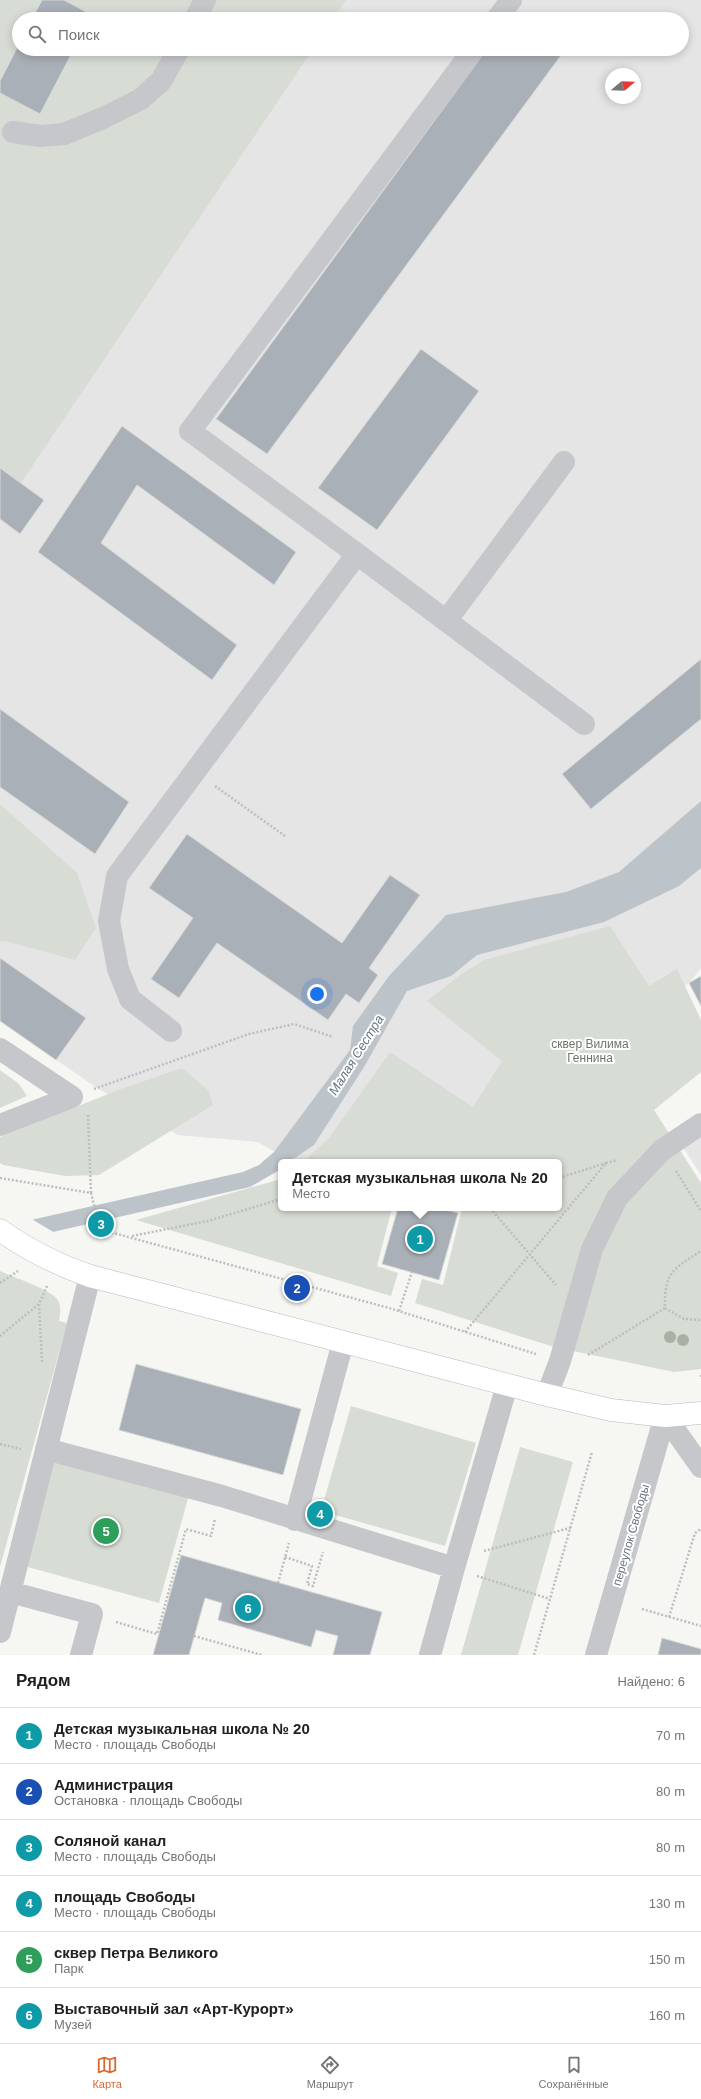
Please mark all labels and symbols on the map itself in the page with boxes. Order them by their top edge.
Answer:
north arrow [605,68,641,104]
your location [307,984,327,1004]
water label: Малая Сестра [325,1012,387,1098]
park label: сквер Вилима Геннина [551,1037,629,1065]
pin: 3 [88,1209,114,1239]
pin: 1 [407,1224,433,1254]
pin: 2 [284,1273,310,1303]
street label: переулок Свободы [610,1483,652,1587]
pin: 4 [307,1499,333,1529]
pin: 5 [93,1516,119,1546]
pin: 6 [235,1593,261,1623]

